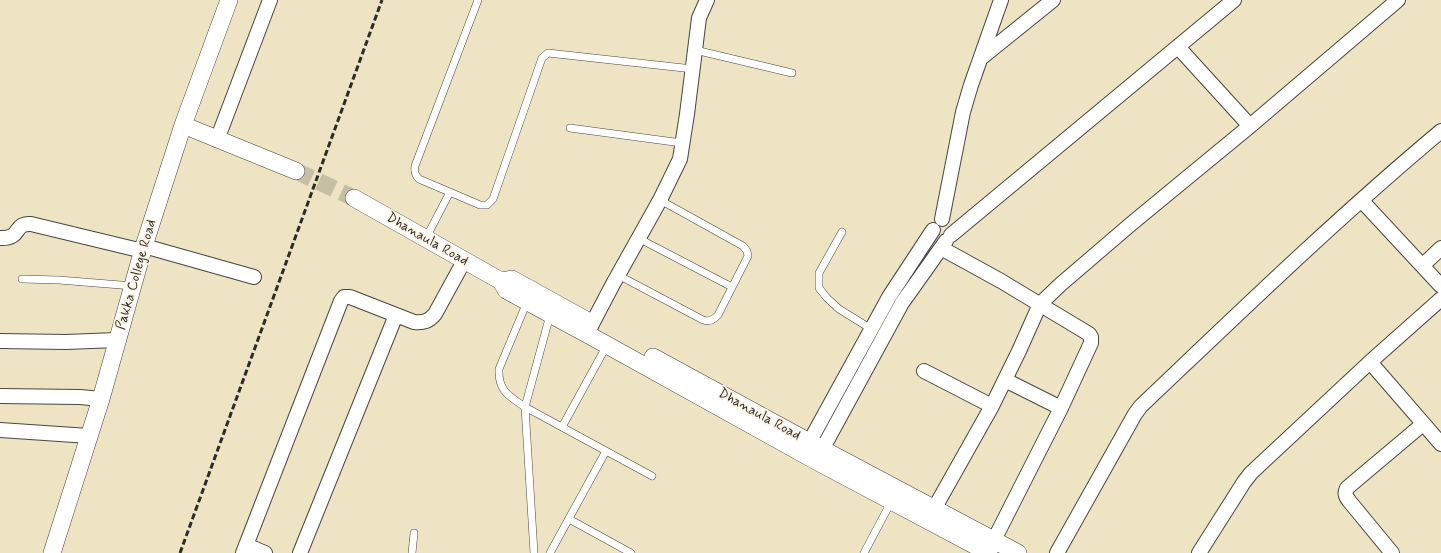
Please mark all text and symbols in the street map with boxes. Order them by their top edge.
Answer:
street label: Dhanaula Road [383,210,471,270]
street label: Pakka College Road [113,218,161,332]
street label: Dhanaula Road [715,385,803,445]

